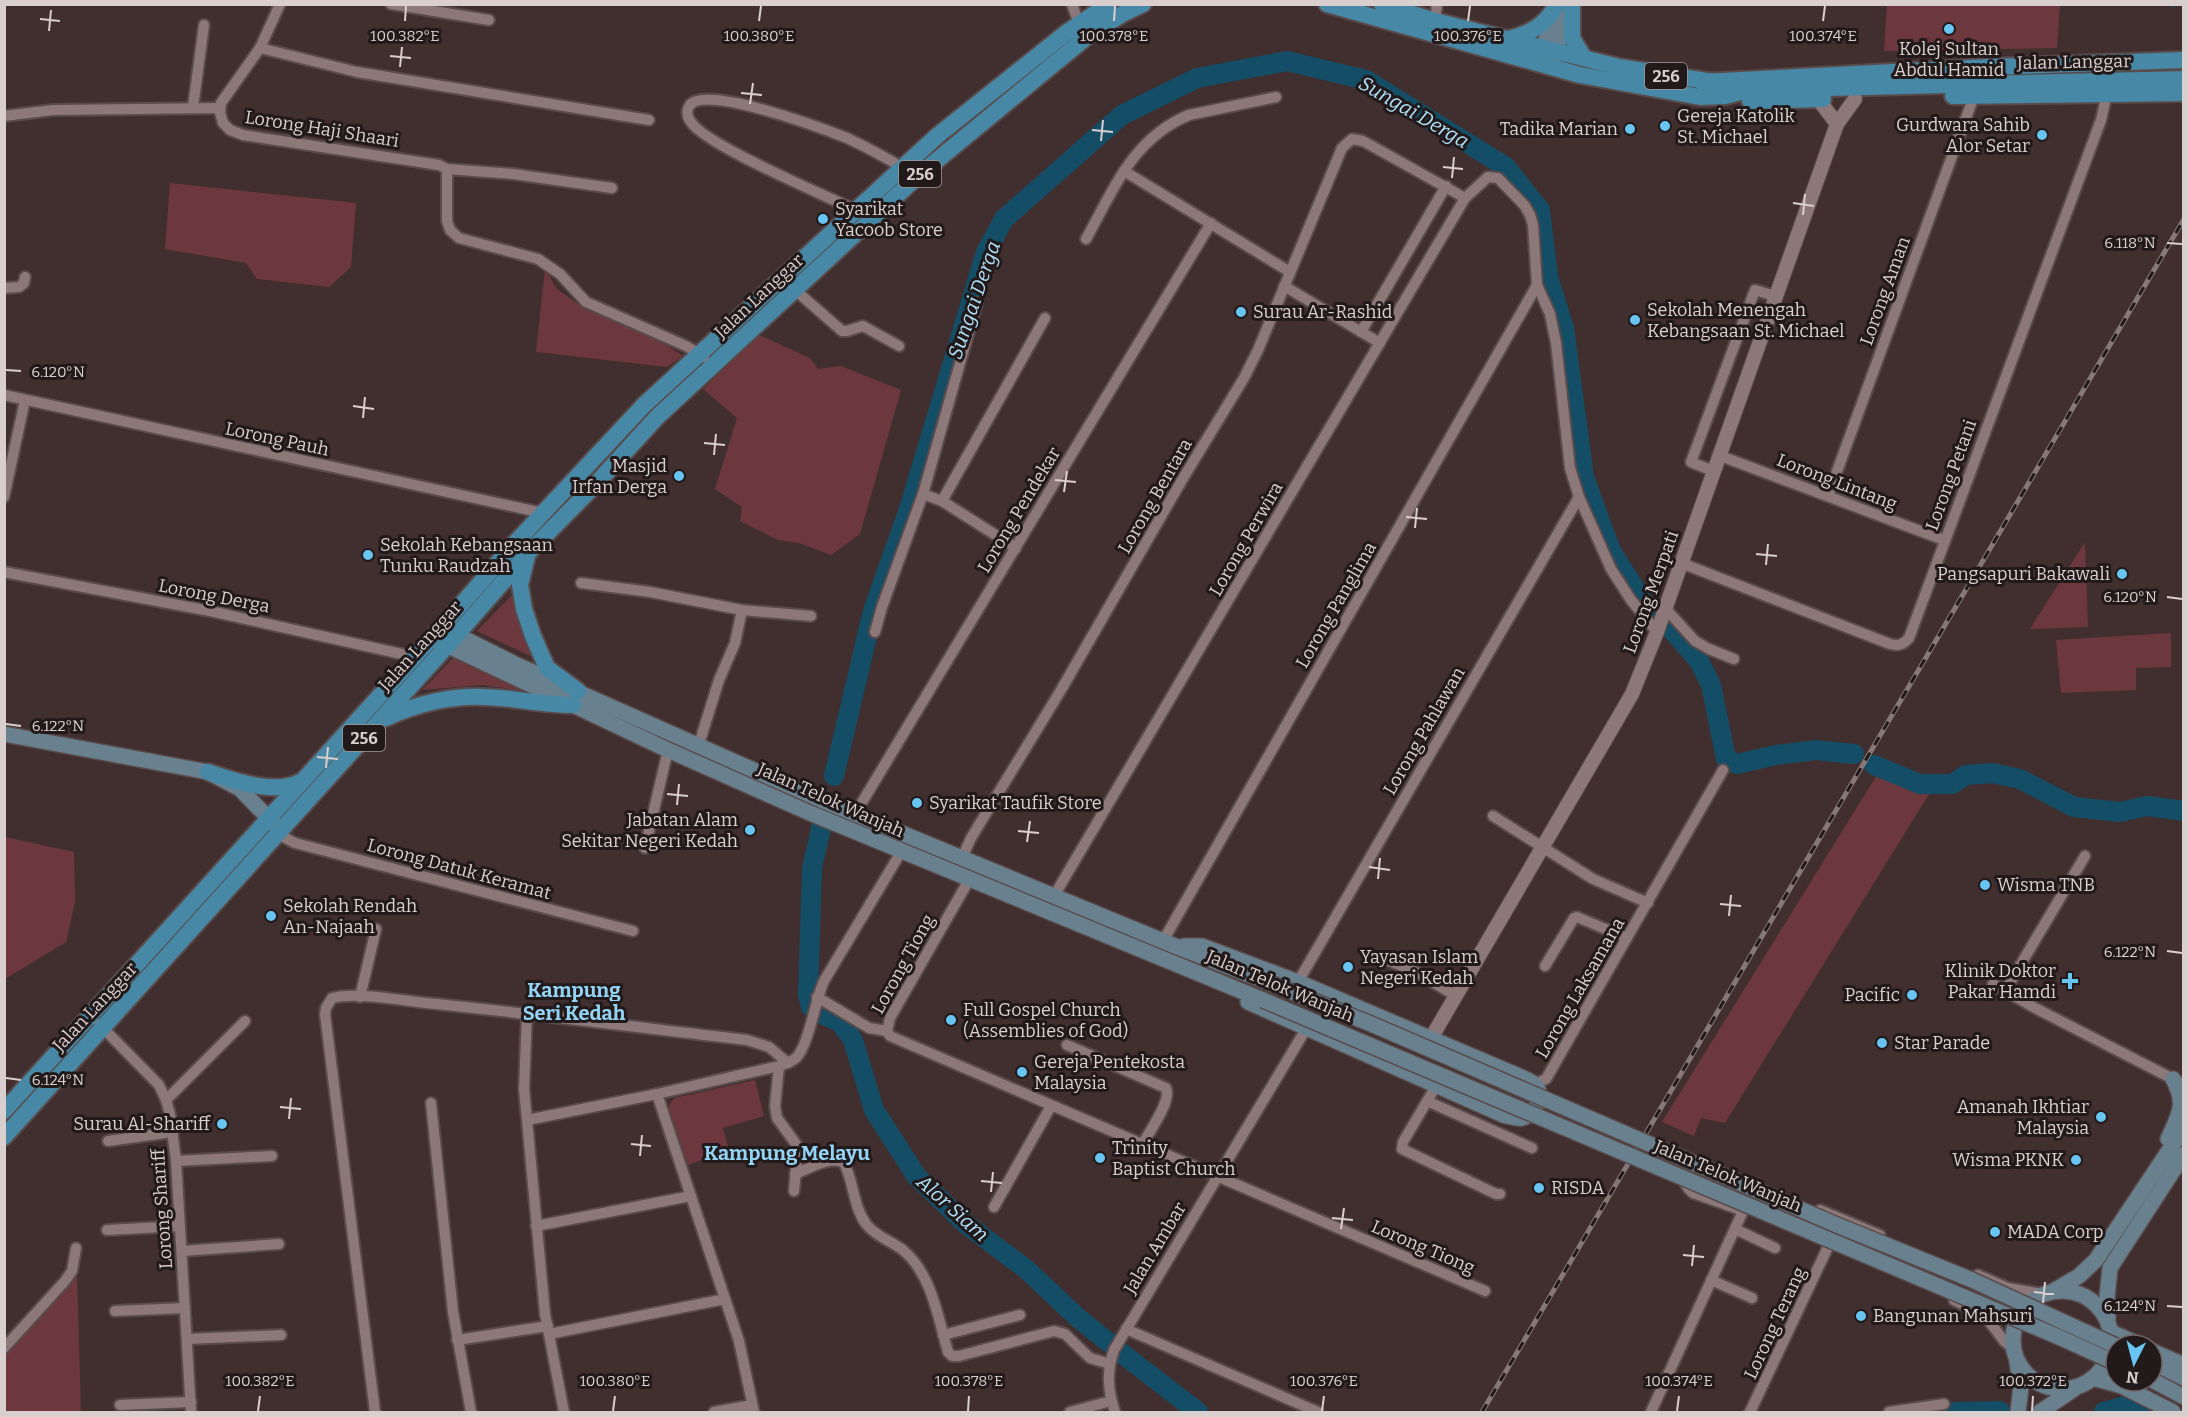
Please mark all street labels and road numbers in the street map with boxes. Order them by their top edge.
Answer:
street label: Jalan Langgar [2016,50,2131,74]
road number: 256 [1645,63,1687,89]
street label: Lorong Haji Shaari [243,106,401,152]
road number: 256 [899,161,941,187]
street label: Lorong Aman [1855,233,1915,348]
street label: Jalan Langgar [709,249,808,344]
street label: Lorong Pauh [223,417,331,461]
street label: Lorong Petani [1921,417,1981,533]
street label: Lorong Bentara [1113,434,1197,557]
street label: Lorong Pendekar [973,443,1065,577]
street label: Lorong Lintang [1774,449,1900,515]
street label: Lorong Perwira [1204,478,1288,600]
street label: Lorong Merpati [1619,528,1683,656]
street label: Lorong Panglima [1291,538,1381,672]
street label: Lorong Derga [156,574,272,618]
street label: Jalan Langgar [373,596,466,696]
street label: Lorong Pahlawan [1378,663,1470,799]
road number: 256 [343,725,385,751]
street label: Jalan Telok Wanjah [753,757,908,842]
street label: Lorong Datuk Keramat [365,834,554,904]
street label: Lorong Tiong [867,910,939,1018]
street label: Lorong Laksamana [1531,914,1629,1062]
street label: Jalan Telok Wanjah [1202,945,1357,1027]
street label: Jalan Langgar [47,958,142,1057]
street label: Jalan Telok Wanjah [1650,1135,1805,1217]
street label: Lorong Shariff [147,1147,177,1270]
street label: Jalan Ambar [1119,1198,1191,1299]
street label: Lorong Tiong [1368,1215,1478,1279]
street label: Lorong Terang [1739,1263,1811,1383]

